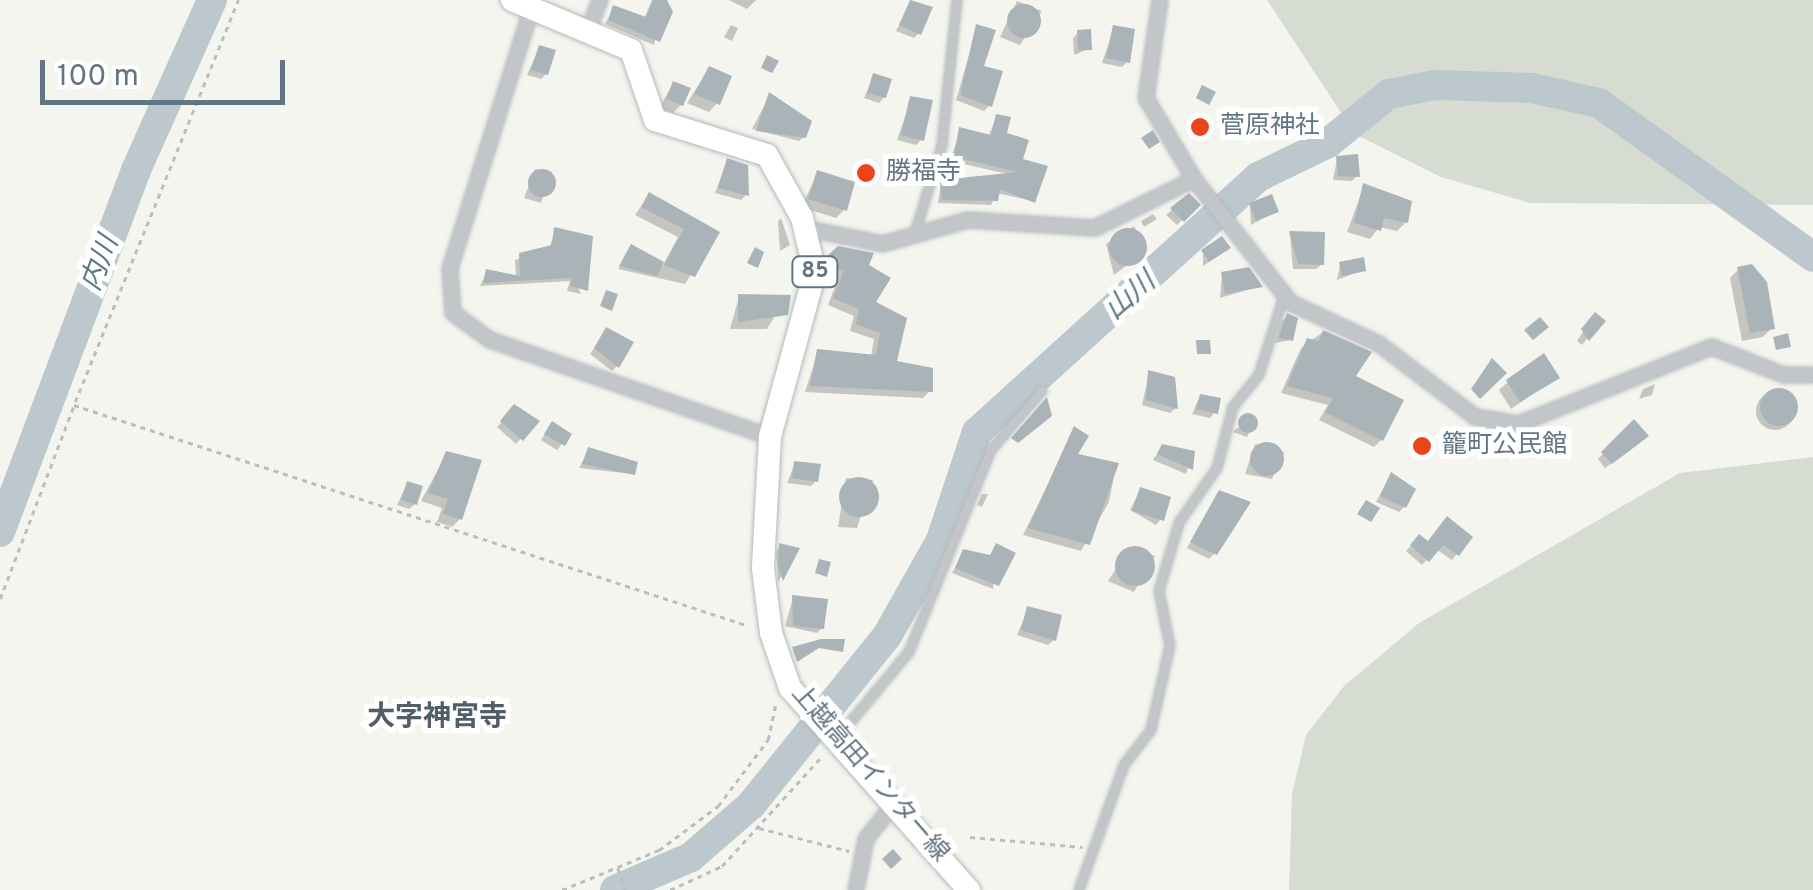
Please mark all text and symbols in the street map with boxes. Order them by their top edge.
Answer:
scale bar [45,40,290,102]
text: 100 m [57,59,139,96]
place label: 菅原神社 [1220,112,1320,142]
marker: 菅原神社 [1189,116,1211,138]
place label: 勝福寺 [886,158,961,188]
marker: 勝福寺 [855,162,877,184]
water label: 内川 [75,232,127,296]
road number: 85 [790,255,840,289]
water label: 山川 [1099,266,1163,328]
place label: 籠町公民館 [1442,431,1567,461]
marker: 籠町公民館 [1411,435,1433,457]
street label: 上越高田インター線 [784,679,954,869]
district label: 大字神宮寺 [367,701,507,735]

